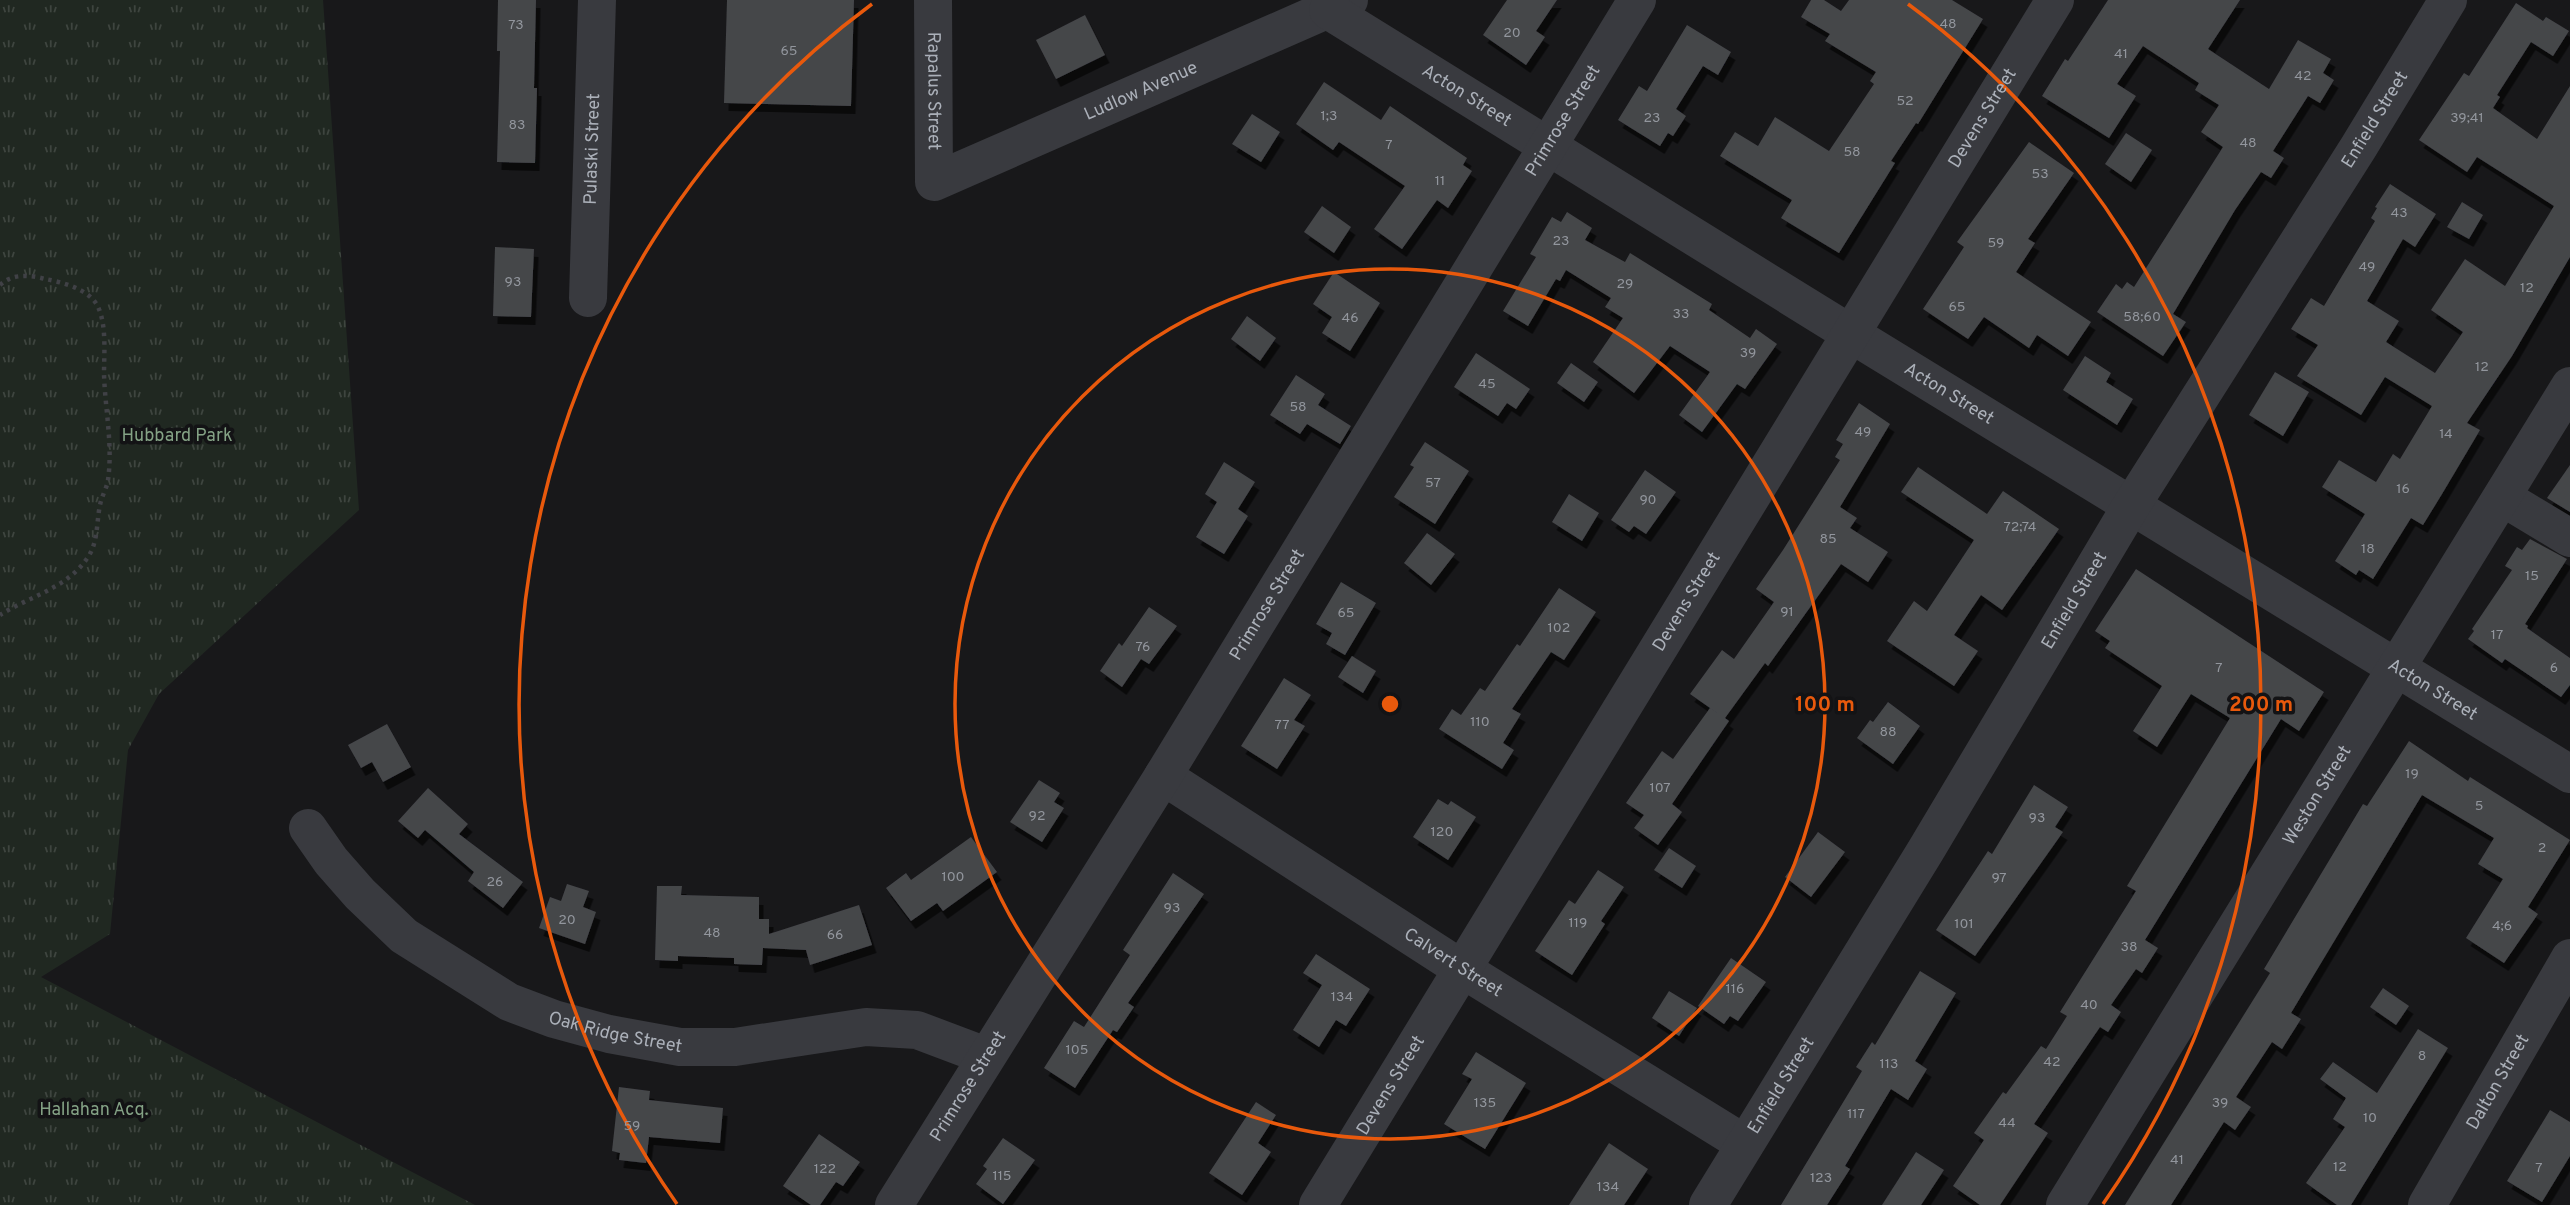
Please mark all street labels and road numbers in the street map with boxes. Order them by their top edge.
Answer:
street label: Rapalus Street [922,32,945,150]
street label: Ludlow Avenue [1081,56,1201,126]
street label: Acton Street [1417,59,1516,132]
street label: Primrose Street [1520,61,1606,181]
street label: Devens Street [1943,64,2022,172]
street label: Enfield Street [2337,67,2414,173]
street label: Pulaski Street [579,93,606,205]
street label: Acton Street [1900,358,1998,430]
street label: Primrose Street [1225,545,1310,665]
street label: Enfield Street [2037,547,2113,654]
street label: Devens Street [1648,548,1726,656]
street label: Acton Street [2383,654,2482,726]
street label: Weston Street [2278,741,2357,850]
street label: Calvert Street [1399,923,1507,1003]
street label: Oak Ridge Street [546,1007,684,1059]
street label: Primrose Street [925,1027,1012,1146]
street label: Dalton Street [2461,1030,2535,1134]
street label: Devens Street [1352,1031,1430,1140]
street label: Enfield Street [1743,1033,1820,1138]

